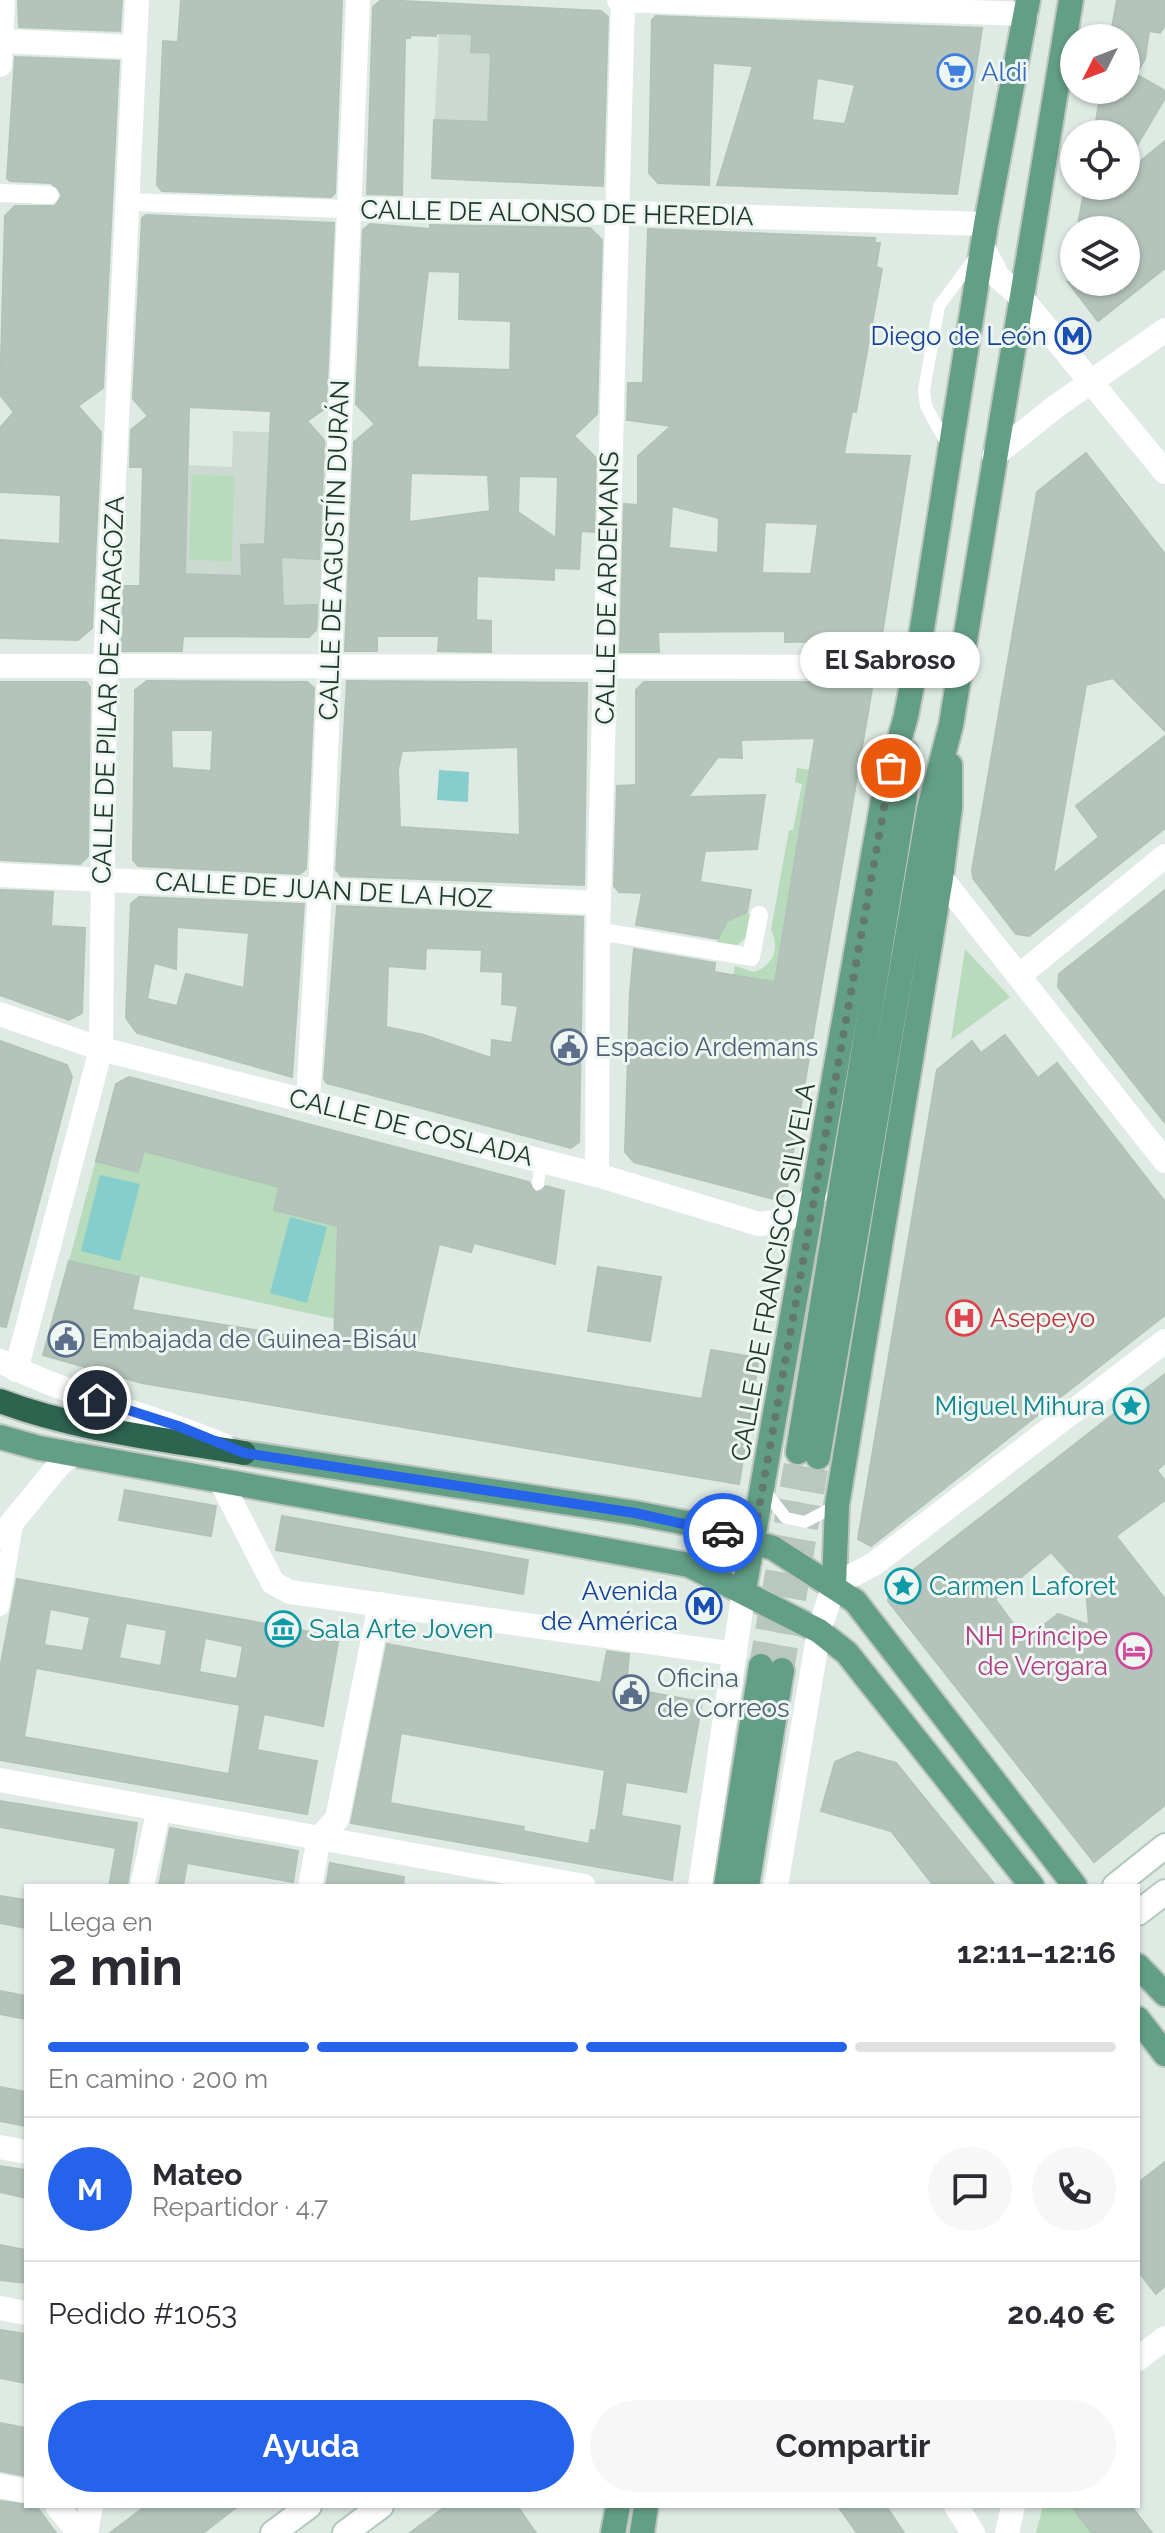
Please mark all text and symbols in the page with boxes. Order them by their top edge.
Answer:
north arrow [1060,24,1140,104]
map controls [1060,24,1140,296]
supermarket icon: Aldi [936,53,974,91]
place label: Aldi [981,57,1028,87]
button: locate [1060,120,1140,200]
street label: CALLE DE ALONSO DE HEREDIA [360,195,754,231]
button: layers [1060,216,1140,296]
metro station icon: Diego de León [1054,317,1092,355]
place label: Diego de León [870,321,1047,351]
street label: CALLE DE AGUSTÍN DURÁN [313,379,355,721]
street label: CALLE DE ARDEMANS [590,451,624,725]
street label: CALLE DE PILAR DE ZARAGOZA [86,495,130,885]
callout: El Sabroso [801,632,981,688]
text: El Sabroso [825,645,955,675]
pin [857,734,925,802]
icon: bag [869,746,913,790]
street label: CALLE DE JUAN DE LA HOZ [154,866,494,914]
public building icon: Espacio Ardemans [550,1028,588,1066]
place label: Espacio Ardemans [595,1032,818,1062]
street label: CALLE DE FRANCISCO SILVELA [725,1080,821,1464]
street label: CALLE DE COSLADA [286,1082,536,1172]
hospital icon: Asepeyo [945,1299,983,1337]
place label: Asepeyo [990,1303,1095,1333]
public building icon: Embajada de Guinea-Bisáu [47,1320,85,1358]
place label: Embajada de Guinea-Bisáu [92,1324,417,1354]
pin [63,1366,131,1434]
icon: home [75,1378,119,1422]
place icon: Miguel Mihura [1112,1387,1150,1425]
place label: Miguel Mihura [935,1391,1105,1421]
courier [683,1493,763,1573]
icon: car [701,1511,745,1555]
place icon: Carmen Laforet [884,1567,922,1605]
place label: Carmen Laforet [929,1571,1117,1601]
place label: Avenida de América [541,1576,678,1636]
metro station icon: Avenida de América [685,1587,723,1625]
museum icon: Sala Arte Joven [264,1610,302,1648]
place label: Sala Arte Joven [309,1614,493,1644]
place label: NH Príncipe de Vergara [965,1621,1108,1681]
hotel icon: NH Príncipe de Vergara [1115,1632,1153,1670]
place label: Oficina de Correos [657,1663,790,1723]
public building icon: Oficina de Correos [612,1674,650,1712]
text: Llega en [48,1907,153,1937]
text: 12:11–12:16 [957,1935,1116,1970]
text: 2 min [48,1936,183,1997]
text: En camino · 200 m [48,2064,268,2094]
button: chat [928,2147,1012,2231]
button: phone [1032,2147,1116,2231]
text: Mateo [152,2157,242,2192]
text: M [77,2172,103,2207]
text: Repartidor · 4.7 [152,2192,328,2222]
text: Pedido #1053 [48,2296,237,2331]
text: 20.40 € [1007,2296,1116,2331]
button: Ayuda [48,2400,574,2492]
button: Compartir [590,2400,1116,2492]

